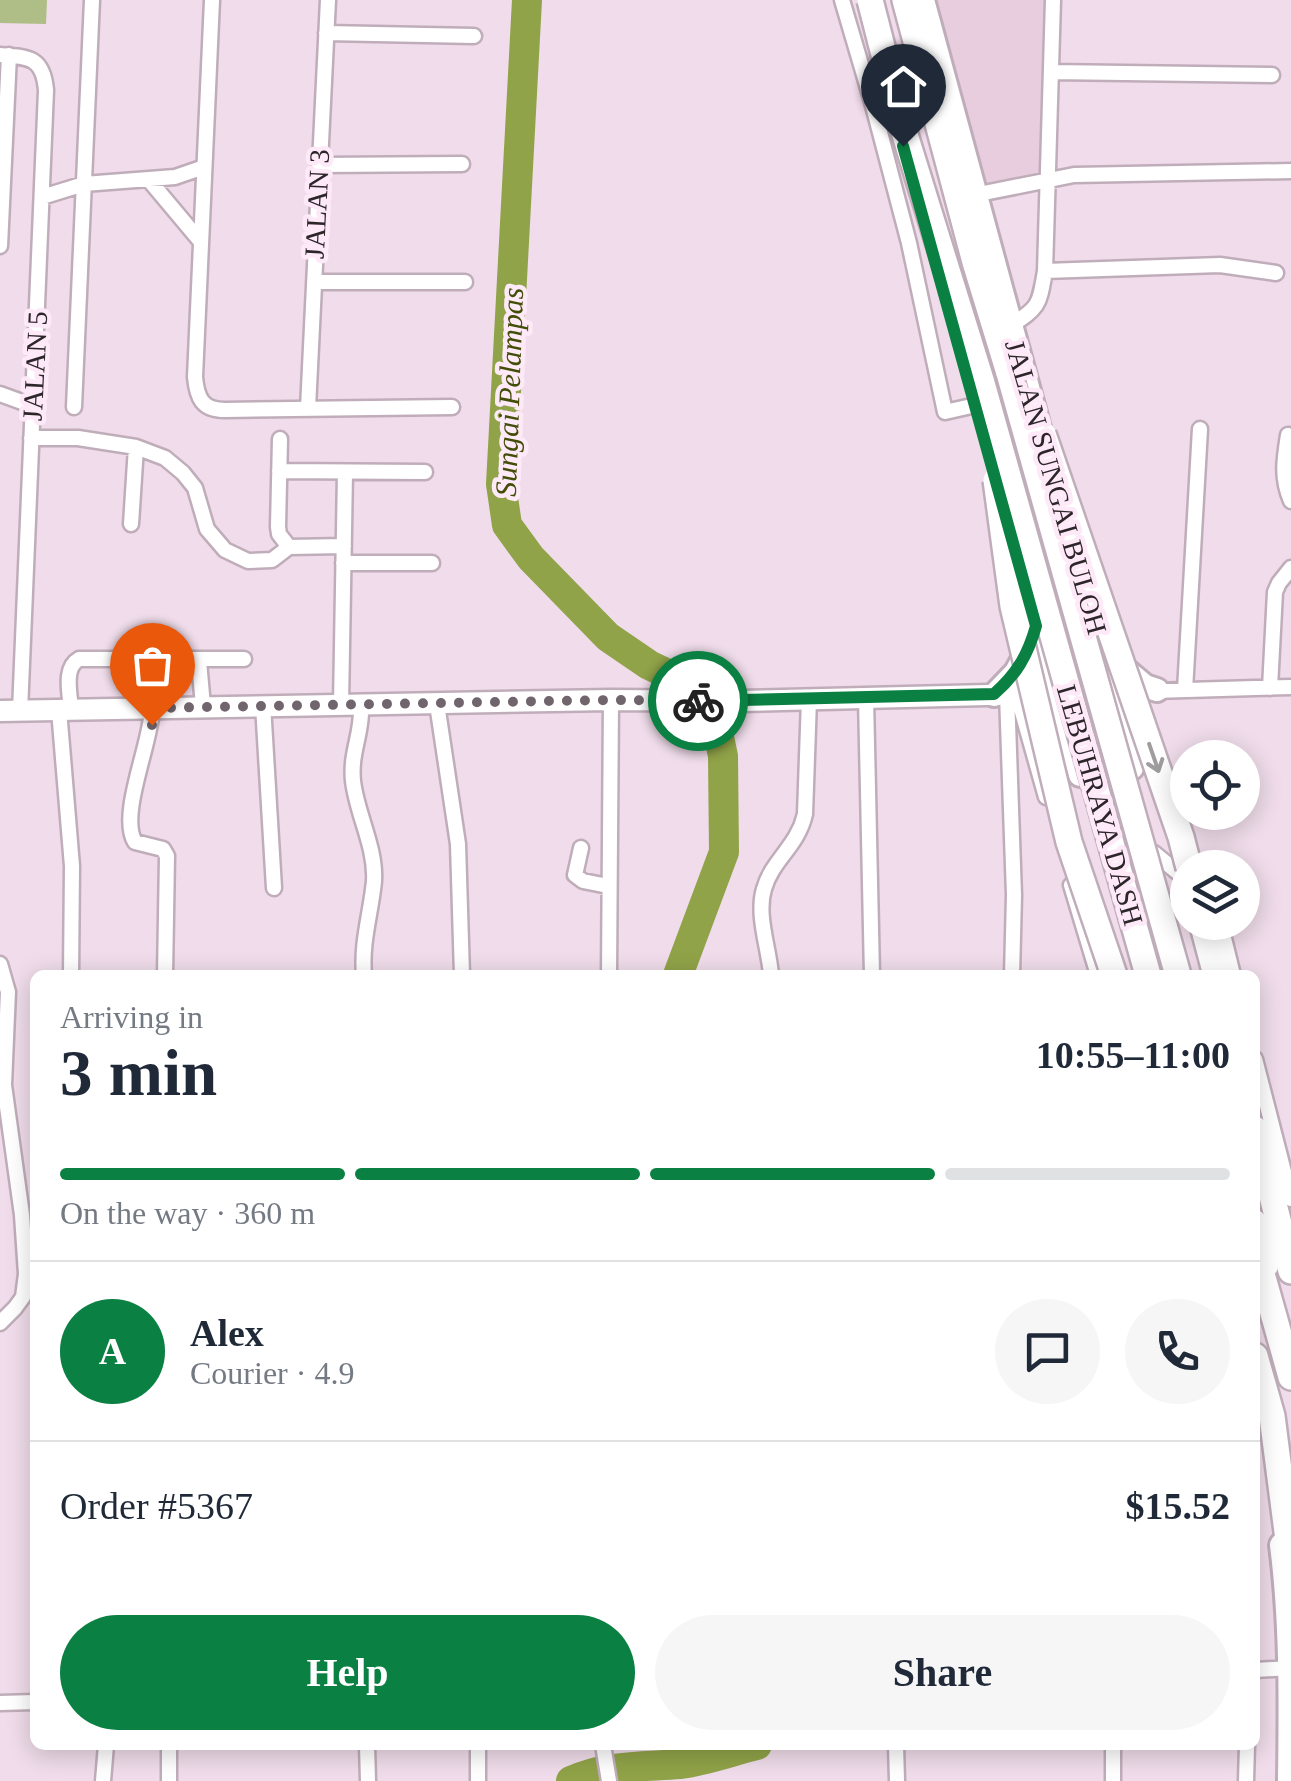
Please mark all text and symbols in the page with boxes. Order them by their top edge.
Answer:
pin [861,44,946,147]
icon: home [876,59,931,114]
street label: JALAN 3 [299,148,335,260]
water label: Sungai Pelampas [489,287,529,497]
street label: JALAN 5 [17,310,53,422]
street label: JALAN SUNGAI BULOH [999,336,1113,638]
pin [110,623,195,726]
icon: bag [125,638,180,693]
courier [648,651,748,751]
icon: bike [671,674,726,729]
street label: LEBUHRAYA DASH [1051,681,1149,929]
map controls [1170,740,1260,940]
button: locate [1170,740,1260,830]
one-way arrow [1146,742,1164,774]
button: layers [1170,850,1260,940]
text: Arriving in [60,999,203,1035]
text: 10:55–11:00 [1036,1034,1230,1076]
text: 3 min [60,1037,217,1109]
text: On the way · 360 m [60,1195,315,1231]
button: chat [995,1299,1100,1404]
button: phone [1125,1299,1230,1404]
text: Alex [190,1312,264,1354]
text: A [99,1330,126,1372]
text: Courier · 4.9 [190,1355,354,1391]
text: Order #5367 [60,1485,253,1527]
text: $15.52 [1126,1485,1230,1527]
button: Help [60,1615,635,1730]
button: Share [655,1615,1230,1730]

